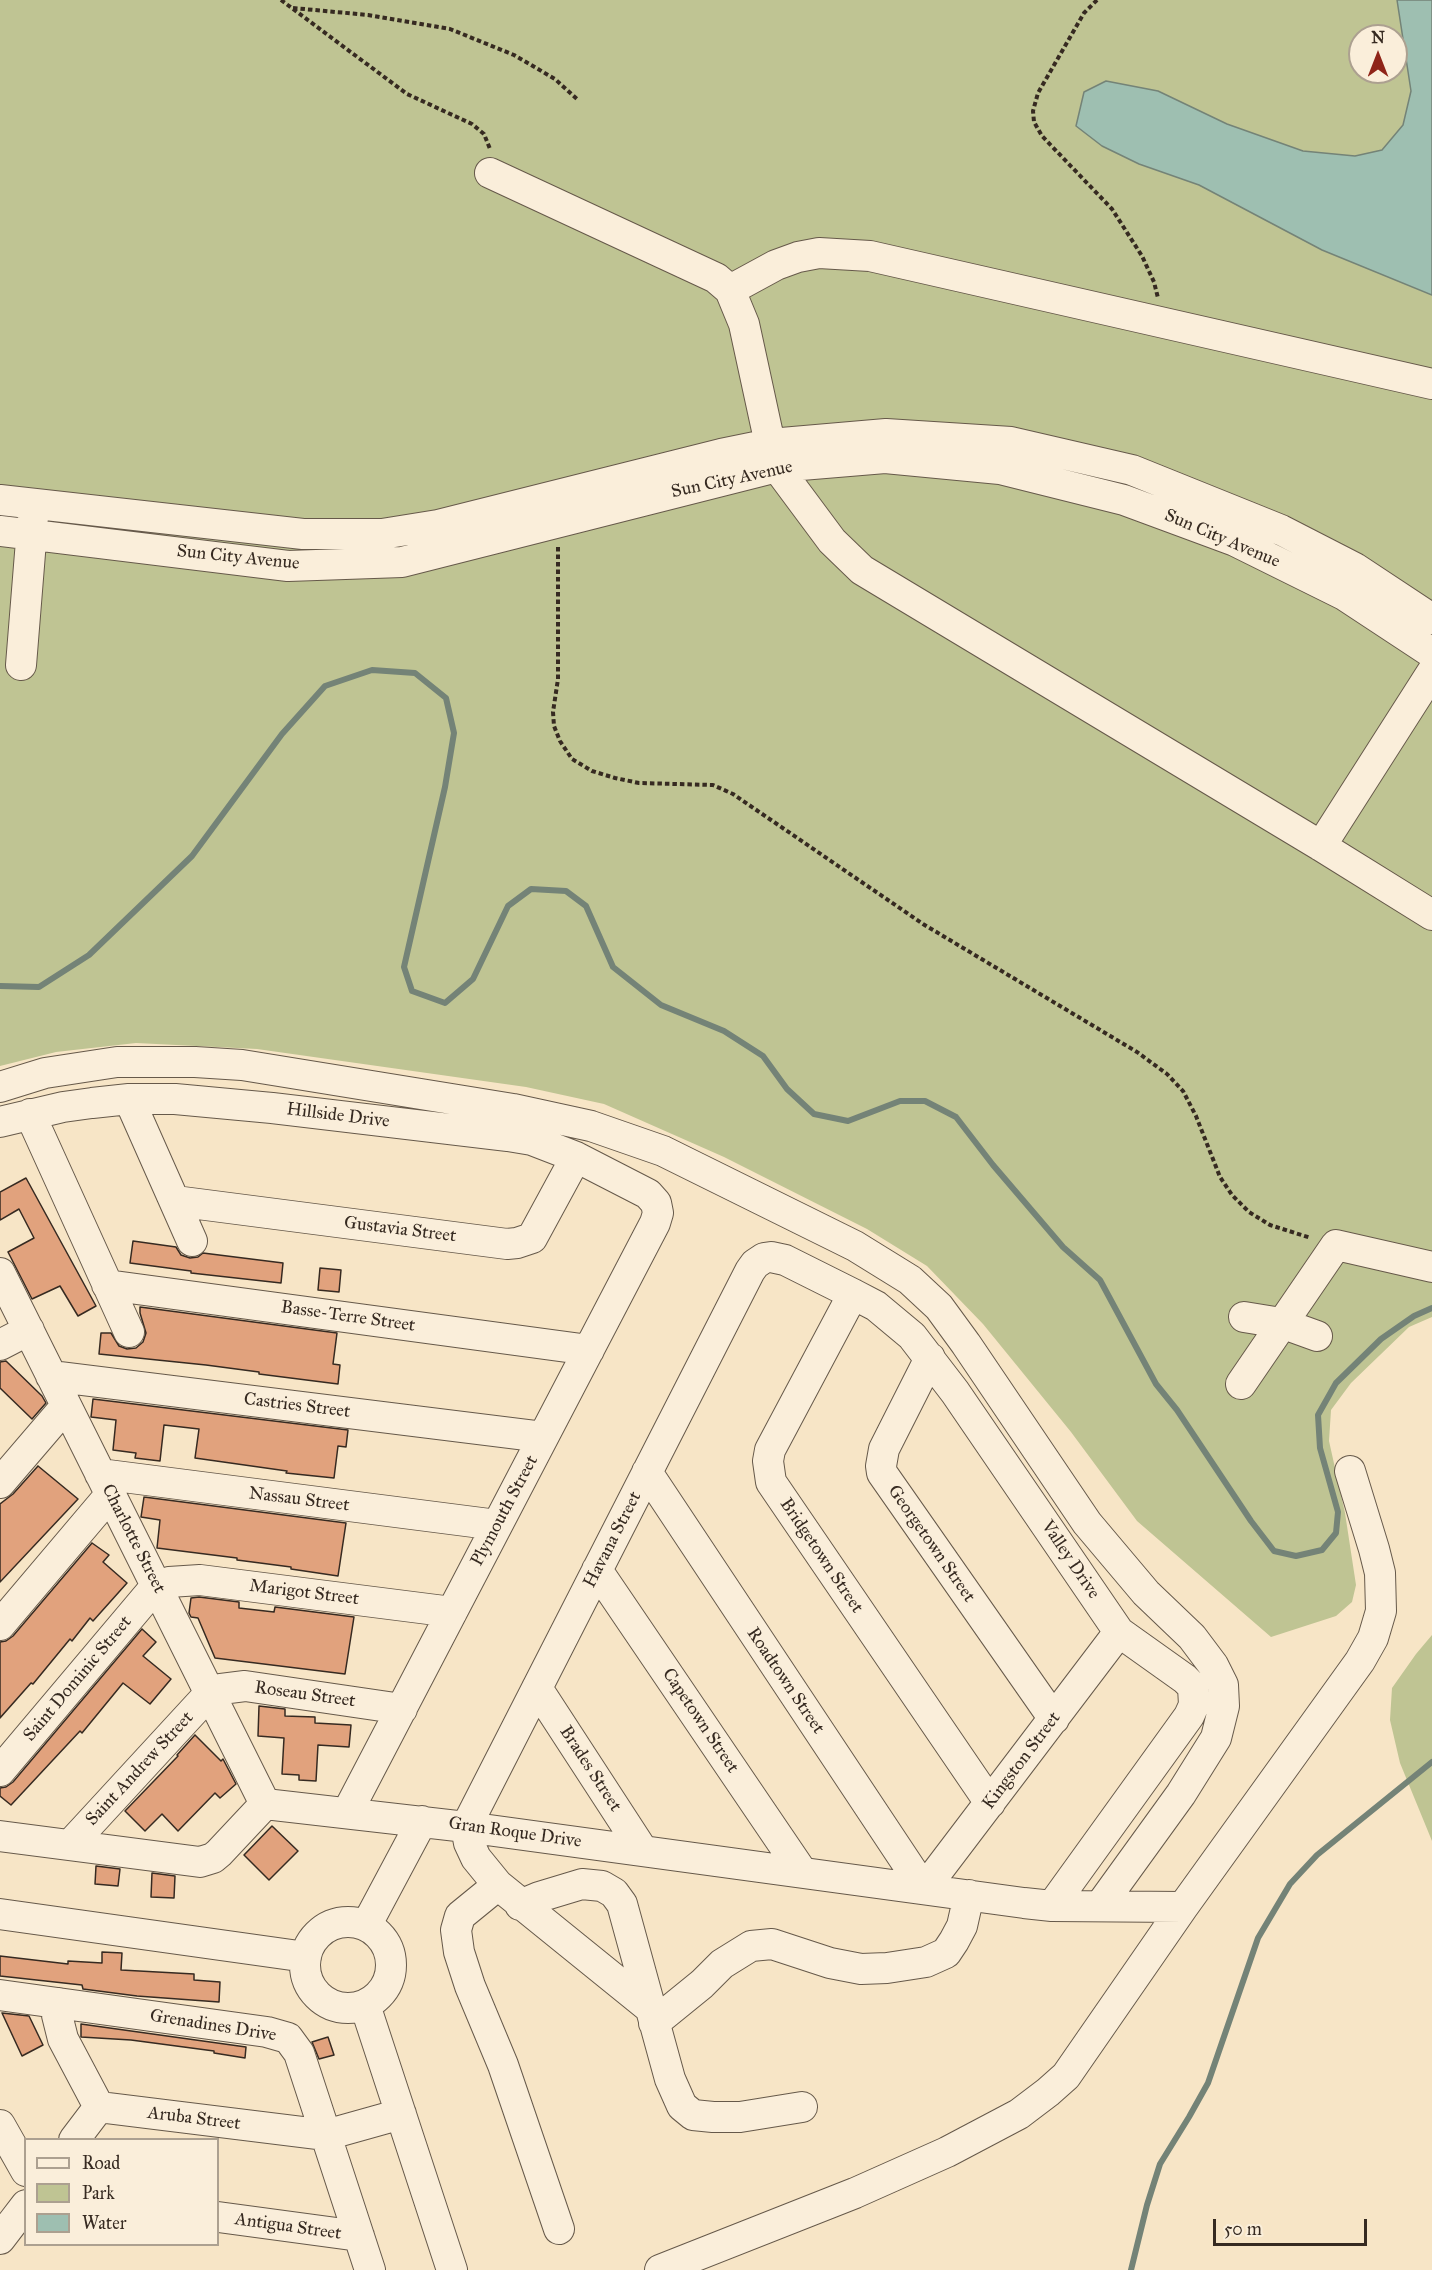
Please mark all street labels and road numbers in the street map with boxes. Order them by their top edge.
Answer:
street label: Sun City Avenue [669,457,795,503]
street label: Sun City Avenue [1161,505,1283,573]
street label: Sun City Avenue [176,541,300,575]
street label: Hillside Drive [285,1099,391,1133]
street label: Gustavia Street [343,1212,457,1248]
street label: Basse-Terre Street [279,1297,417,1337]
street label: Castries Street [243,1389,351,1423]
street label: Plymouth Street [467,1452,543,1570]
street label: Charlotte Street [96,1481,170,1597]
street label: Georgetown Street [883,1481,979,1607]
street label: Nassau Street [247,1483,351,1517]
street label: Havana Street [580,1488,646,1592]
street label: Bridgetown Street [775,1494,867,1618]
street label: Valley Drive [1036,1517,1104,1603]
street label: Marigot Street [248,1576,360,1610]
street label: Saint Dominic Street [19,1612,137,1746]
street label: Roadtown Street [741,1624,829,1738]
street label: Capetown Street [657,1664,743,1778]
street label: Roseau Street [253,1677,357,1713]
street label: Saint Andrew Street [82,1707,198,1831]
street label: Kingston Street [978,1708,1066,1814]
street label: Brades Street [554,1722,626,1816]
street label: Gran Roque Drive [447,1813,583,1853]
street label: Grenadines Drive [148,2005,278,2047]
street label: Aruba Street [146,2103,242,2135]
street label: Antigua Street [233,2209,343,2245]

